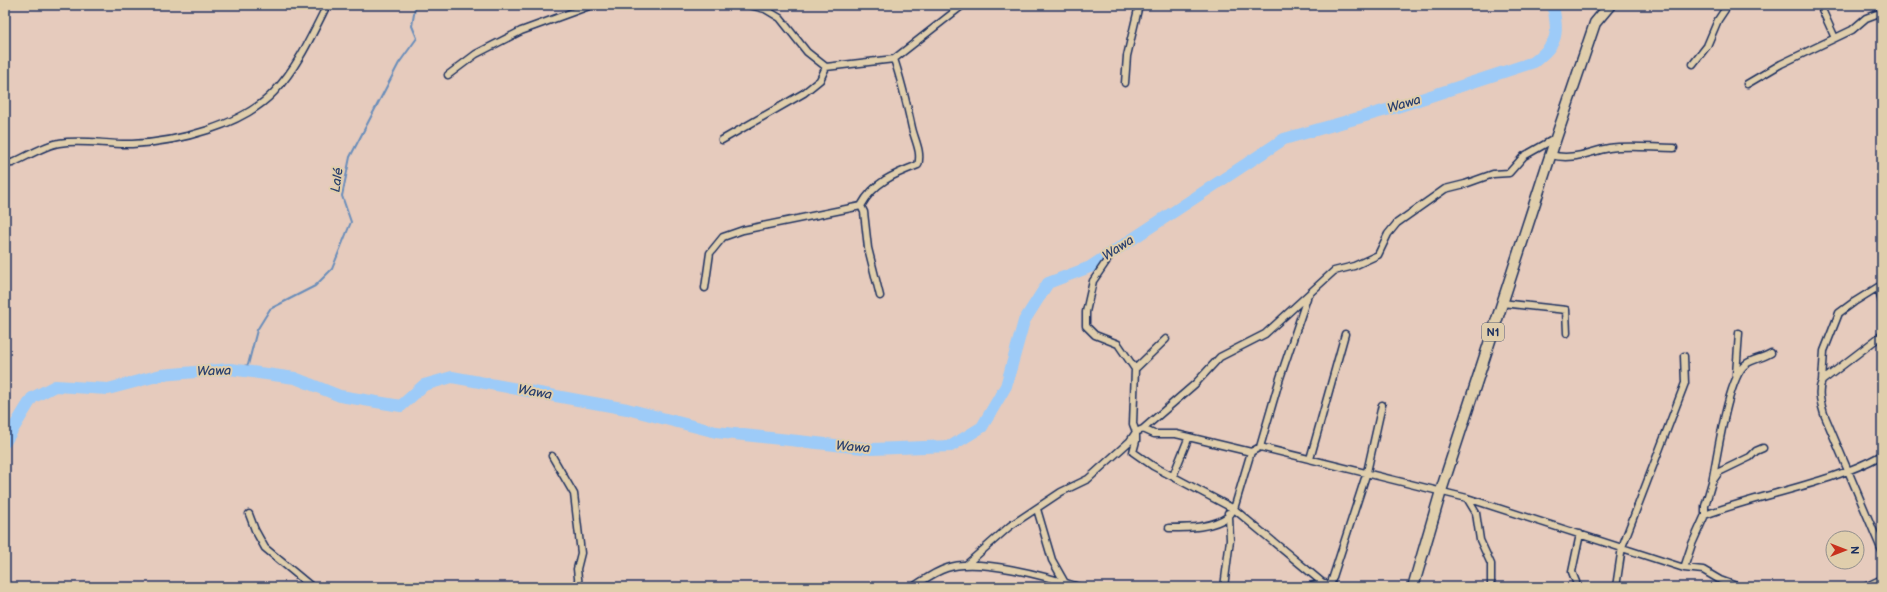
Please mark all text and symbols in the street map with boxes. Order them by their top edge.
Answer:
water label: Wawa [1385,91,1423,117]
water label: Lalé [327,166,347,193]
water label: Wawa [1099,232,1137,264]
road number: N1 [1482,323,1504,341]
water label: Wawa [196,362,232,380]
water label: Wawa [517,381,553,403]
water label: Wawa [835,438,871,456]
north arrow [1825,530,1865,570]
text: N [1848,546,1861,554]

